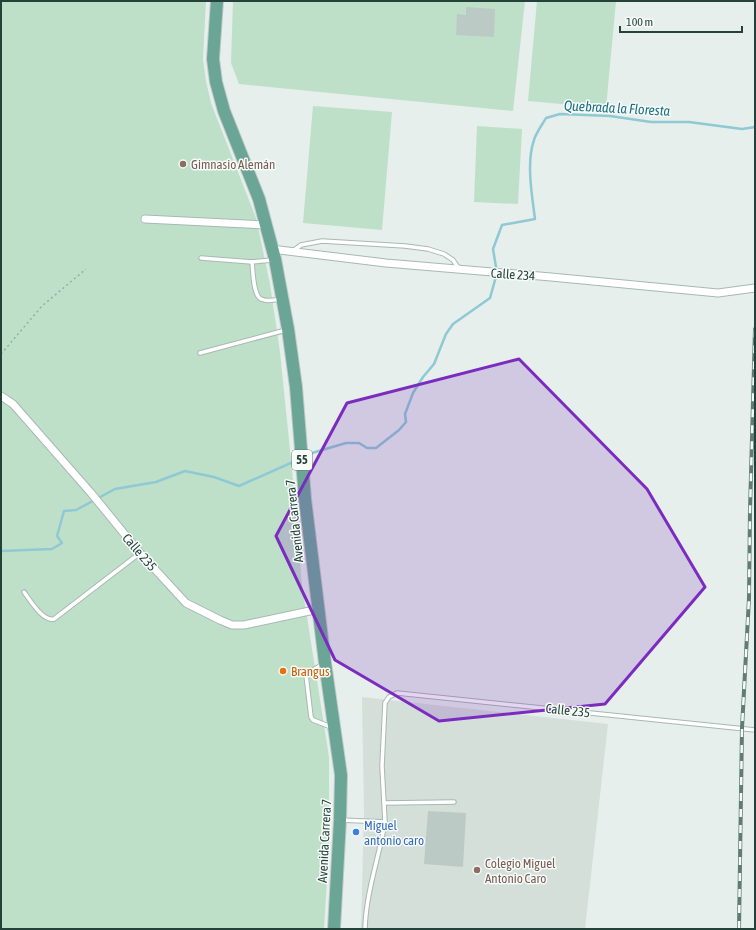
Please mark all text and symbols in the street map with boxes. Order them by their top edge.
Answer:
scale bar [620,8,742,34]
text: 100 m [626,15,653,29]
water label: Quebrada la Floresta [564,97,671,119]
place label: Gimnasio Alemán [191,157,275,172]
marker: Gimnasio Alemán [178,159,188,169]
street label: Calle 234 [490,265,536,284]
road number: 55 [292,450,312,470]
street label: Avenida Carrera 7 [283,479,306,563]
street label: Calle 235 [119,531,160,574]
place label: Brangus [291,664,330,679]
marker: Brangus [278,666,288,676]
street label: Calle 235 [545,701,591,720]
street label: Avenida Carrera 7 [315,799,334,883]
place label: Miguel antonio caro [364,818,424,848]
marker: Miguel antonio caro [351,827,361,837]
place label: Colegio Miguel Antonio Caro [485,856,556,886]
marker: Colegio Miguel Antonio Caro [472,865,482,875]

